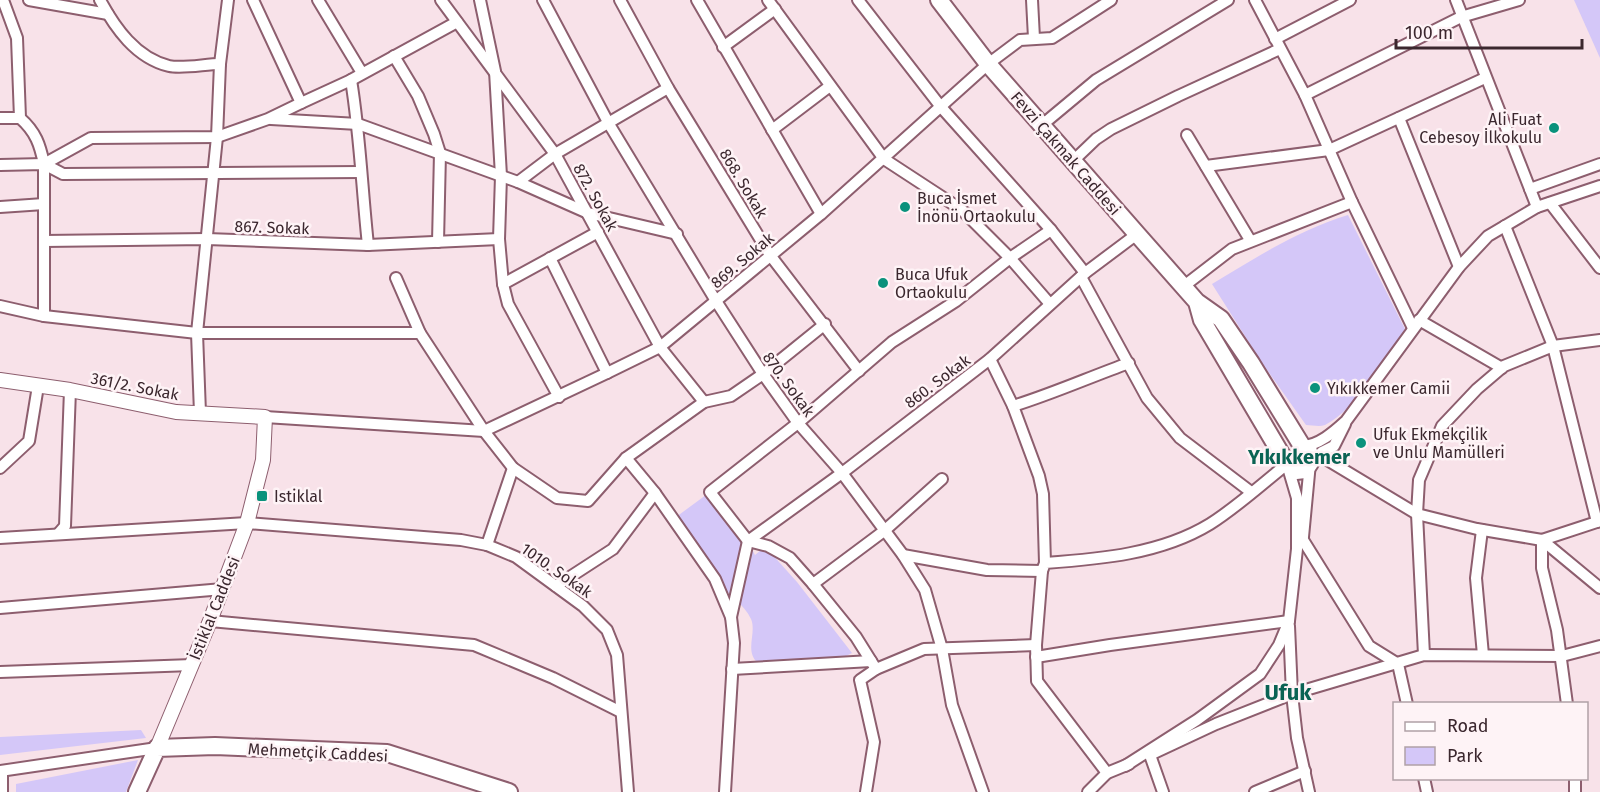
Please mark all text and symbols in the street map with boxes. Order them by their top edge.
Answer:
scale bar [1396,12,1582,50]
text: 100 m [1405,22,1453,44]
street label: Fevzi Çakmak Caddesi [1006,88,1124,220]
place label: Ali Fuat Cebesoy İlkokulu [1419,110,1542,147]
marker: Ali Fuat Cebesoy İlkokulu [1547,121,1561,135]
street label: 868. Sokak [716,145,772,222]
street label: 872. Sokak [569,160,622,235]
place label: Buca İsmet İnönü Ortaokulu [917,188,1036,226]
marker: Buca İsmet İnönü Ortaokulu [898,200,912,214]
street label: 867. Sokak [234,217,311,238]
street label: 869. Sokak [707,228,778,292]
place label: Buca Ufuk Ortaokulu [895,265,969,302]
marker: Buca Ufuk Ortaokulu [876,276,890,290]
street label: 870. Sokak [759,348,819,421]
street label: 860. Sokak [901,350,975,412]
street label: 361/2. Sokak [89,369,181,404]
place label: Yıkıkkemer Camii [1327,379,1450,398]
marker: Yıkıkkemer Camii [1308,381,1322,395]
place label: Ufuk Ekmekçilik ve Unlu Mamülleri [1373,425,1505,462]
marker: Ufuk Ekmekçilik ve Unlu Mamülleri [1354,436,1368,450]
district label: Yıkıkkemer [1247,445,1351,469]
place label: Istiklal [274,487,323,506]
marker: Istiklal [255,489,269,503]
street label: 1010. Sokak [518,539,597,602]
street label: İstiklal Caddesi [184,553,244,663]
district label: Ufuk [1265,679,1312,706]
legend [1393,702,1588,780]
text: Road [1447,715,1489,737]
street label: Mehmetçik Caddesi [247,739,389,767]
text: Park [1447,745,1483,767]

